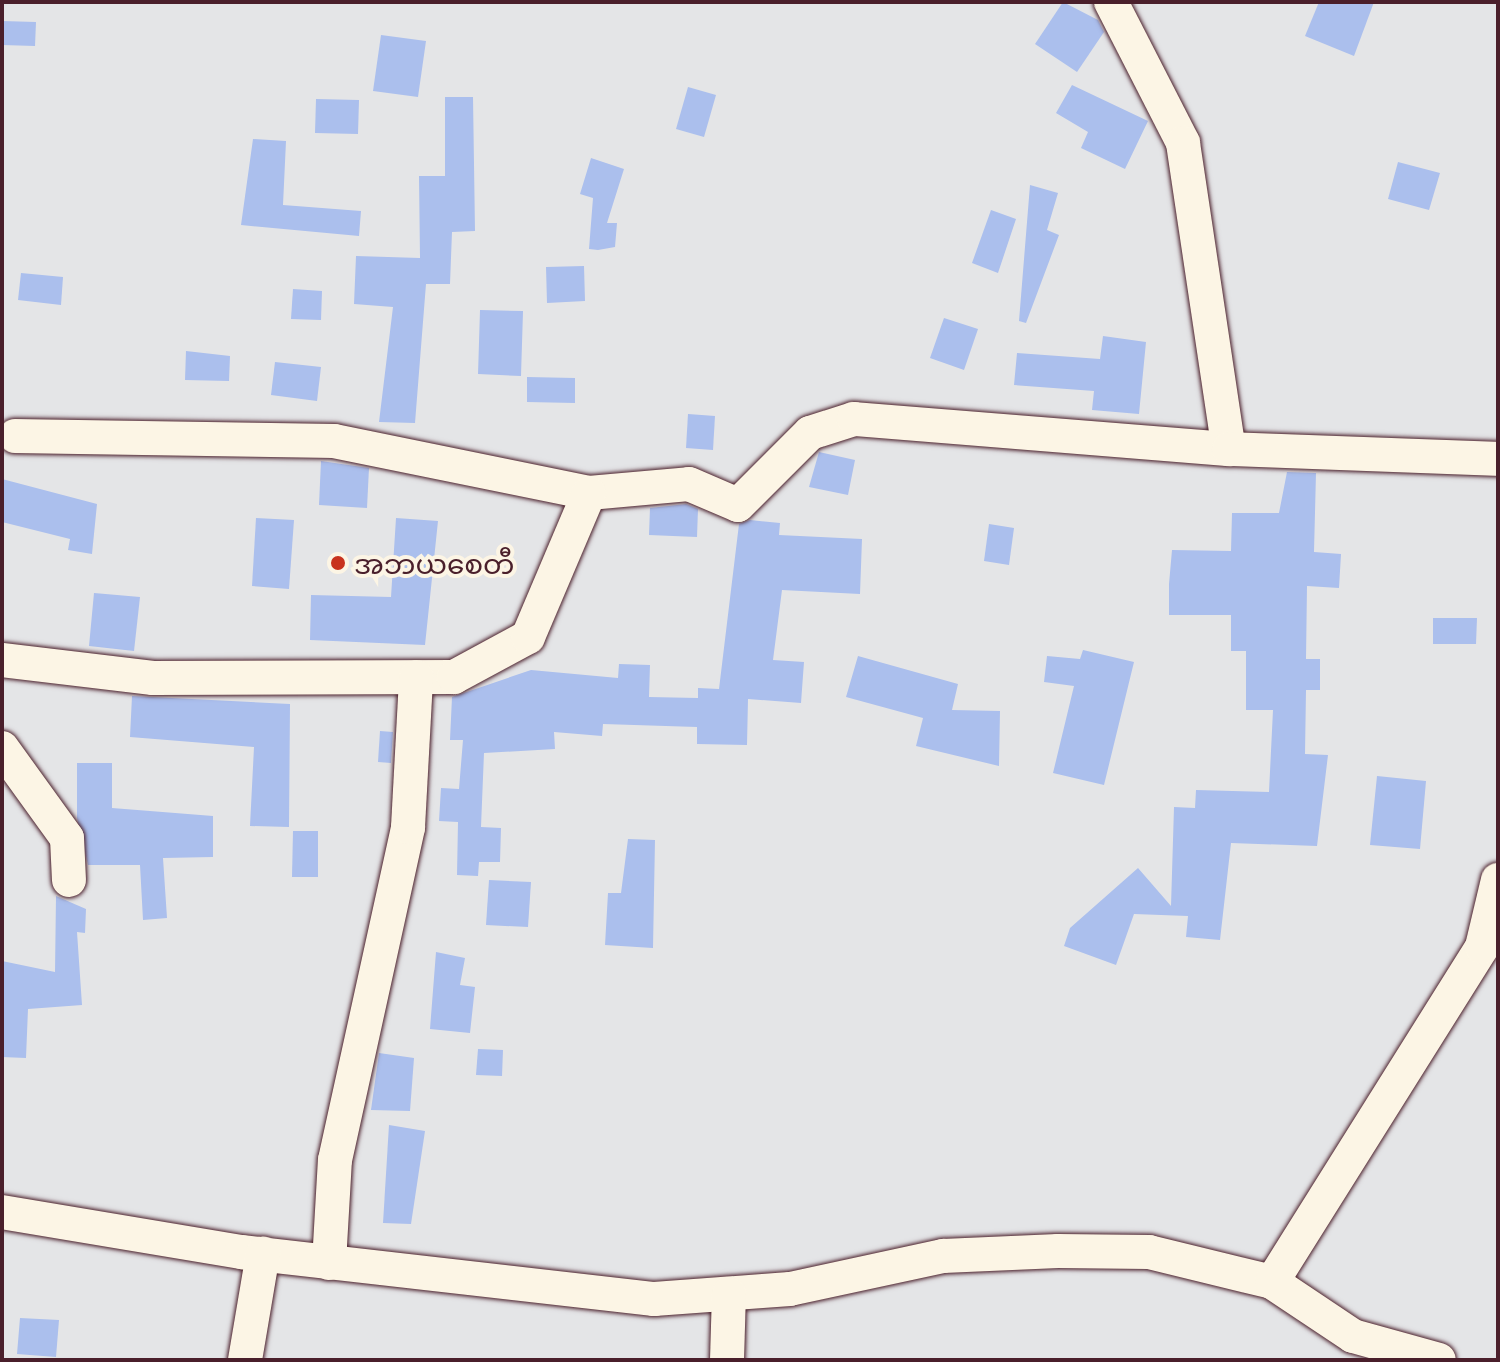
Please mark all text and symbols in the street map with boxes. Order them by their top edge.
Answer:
place label: အဘယစေတီ [354,546,515,580]
marker: အဘယစေတီ [329,554,347,572]

